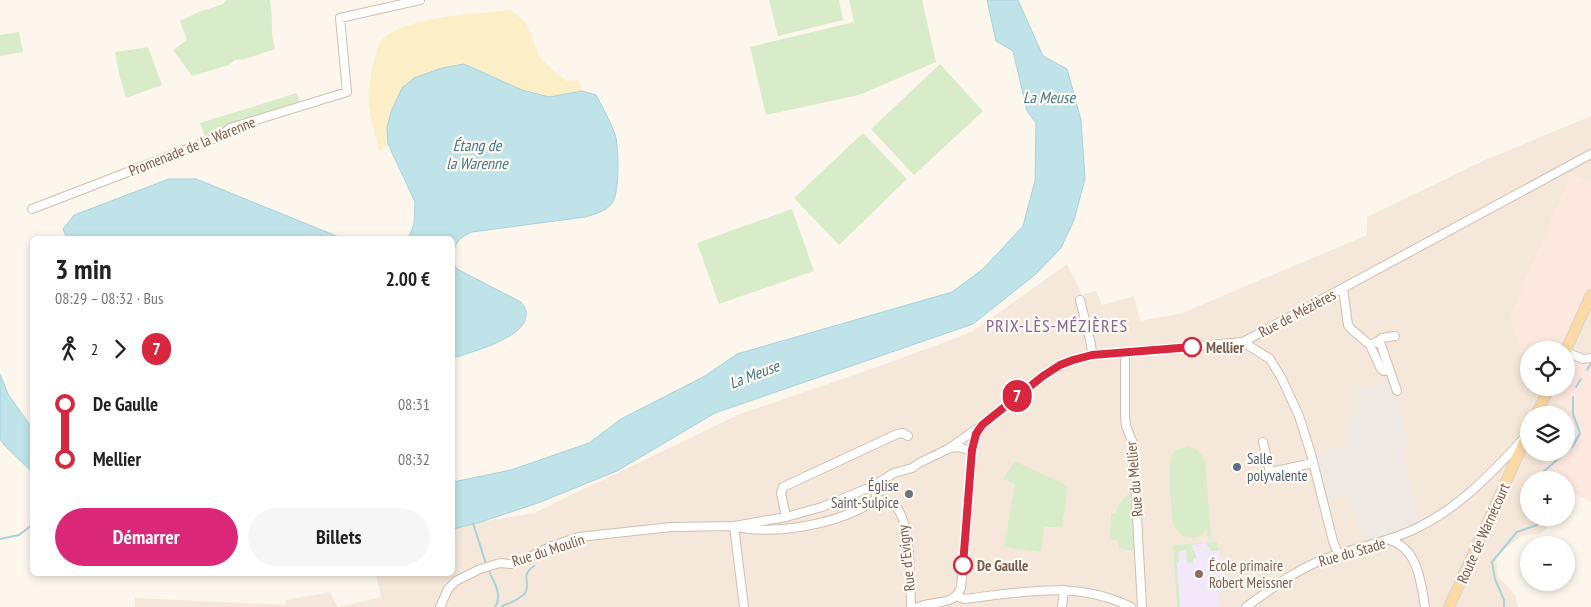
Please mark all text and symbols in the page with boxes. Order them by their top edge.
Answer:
water label: La Meuse [1023,87,1076,107]
street label: Promenade de la Warenne [126,112,258,180]
water label: Étang de la Warenne [446,135,509,173]
text: 3 min [55,250,112,287]
text: 2.00 € [386,267,430,291]
street label: Rue de Mézières [1255,285,1339,341]
text: 08:29 – 08:32 · Bus [55,288,163,308]
district label: PRIX-LÈS-MÉZIÈRES [986,314,1128,337]
icon: walk [55,335,83,363]
icon: forward [106,335,134,363]
text: 7 [152,337,161,360]
marker: Mellier [1182,337,1202,357]
place label: Mellier [1206,338,1244,357]
text: 2 [91,339,98,359]
map controls [1520,341,1575,591]
button: locate [1520,341,1575,396]
water label: La Meuse [726,355,783,393]
line badge: 7 [1001,380,1033,412]
text: 7 [1013,384,1021,407]
text: De Gaulle [93,392,158,416]
text: 08:31 [398,394,430,414]
button: layers [1520,406,1575,461]
street label: Rue du Mellier [1121,440,1147,517]
text: Mellier [93,447,141,471]
text: 08:32 [398,449,430,469]
place label: Salle polyvalente [1247,449,1308,485]
marker: Salle polyvalente [1231,461,1243,473]
button: + [1520,471,1575,526]
place label: Église Saint-Sulpice [831,476,899,512]
street label: Route de Warnécourt [1452,480,1514,586]
marker: Église Saint-Sulpice [903,488,915,500]
button: Démarrer [55,508,238,566]
button: Billets [248,508,430,566]
street label: Rue d'Evigny [893,524,919,592]
street label: Rue du Moulin [509,529,587,571]
street label: Rue du Stade [1316,533,1388,571]
button: − [1520,536,1575,591]
marker: De Gaulle [953,555,973,575]
place label: De Gaulle [977,556,1028,575]
place label: École primaire Robert Meissner [1209,556,1294,592]
marker: École primaire Robert Meissner [1193,568,1205,580]

